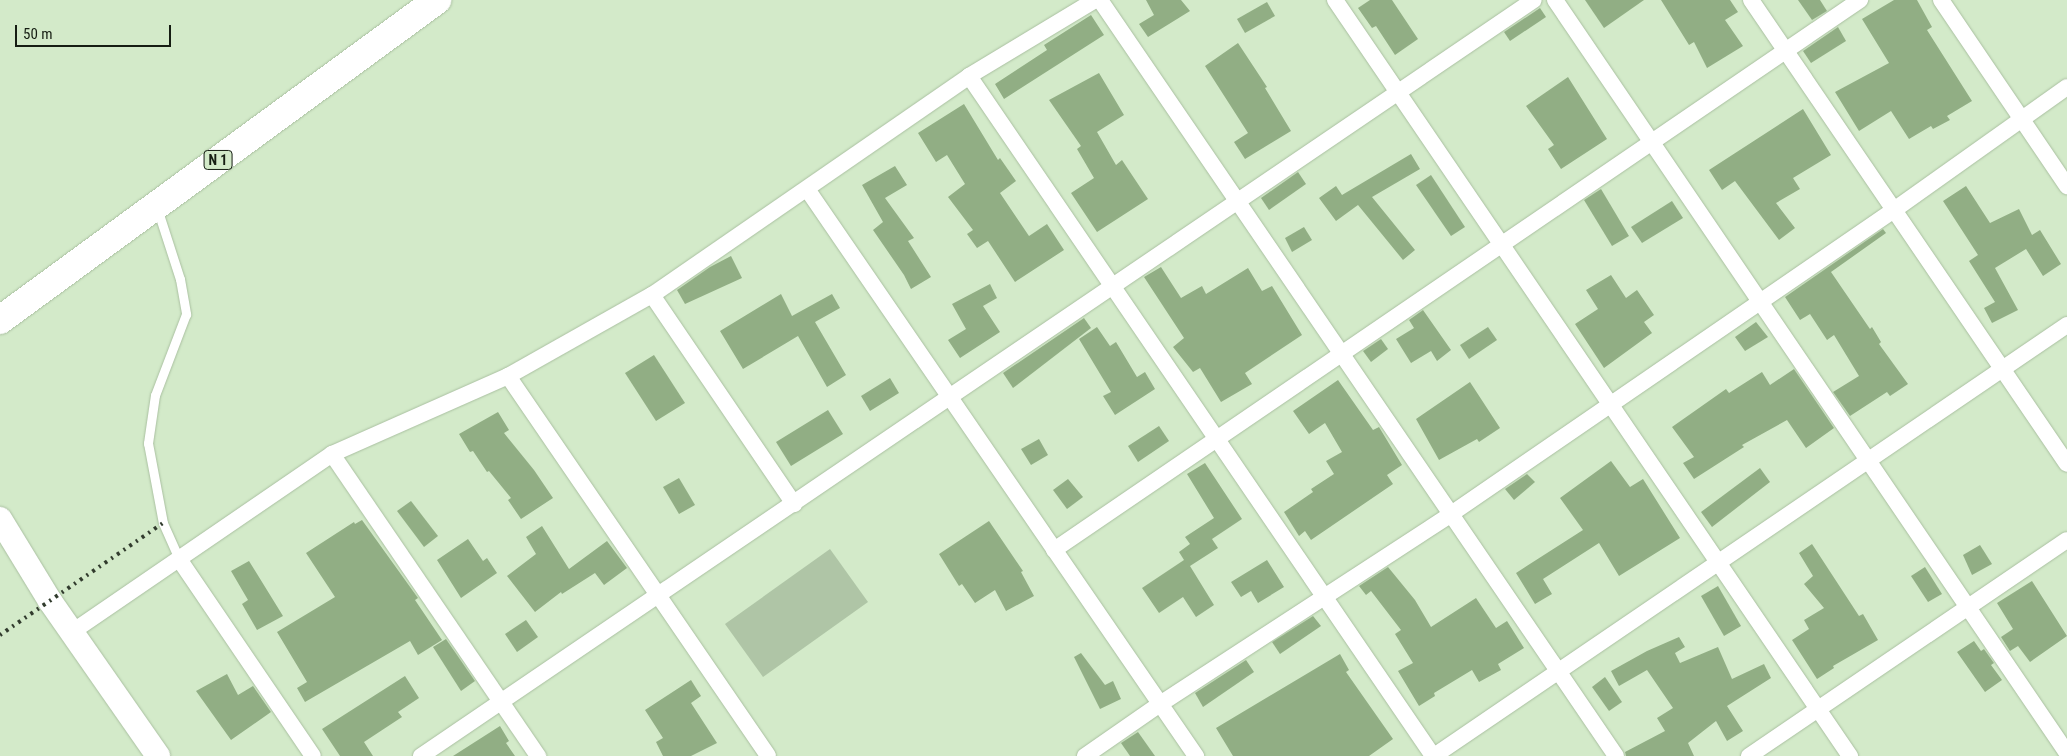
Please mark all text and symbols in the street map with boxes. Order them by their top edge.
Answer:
scale bar [18,15,174,47]
text: 50 m [23,25,53,43]
road number: N 1 [203,148,233,172]

